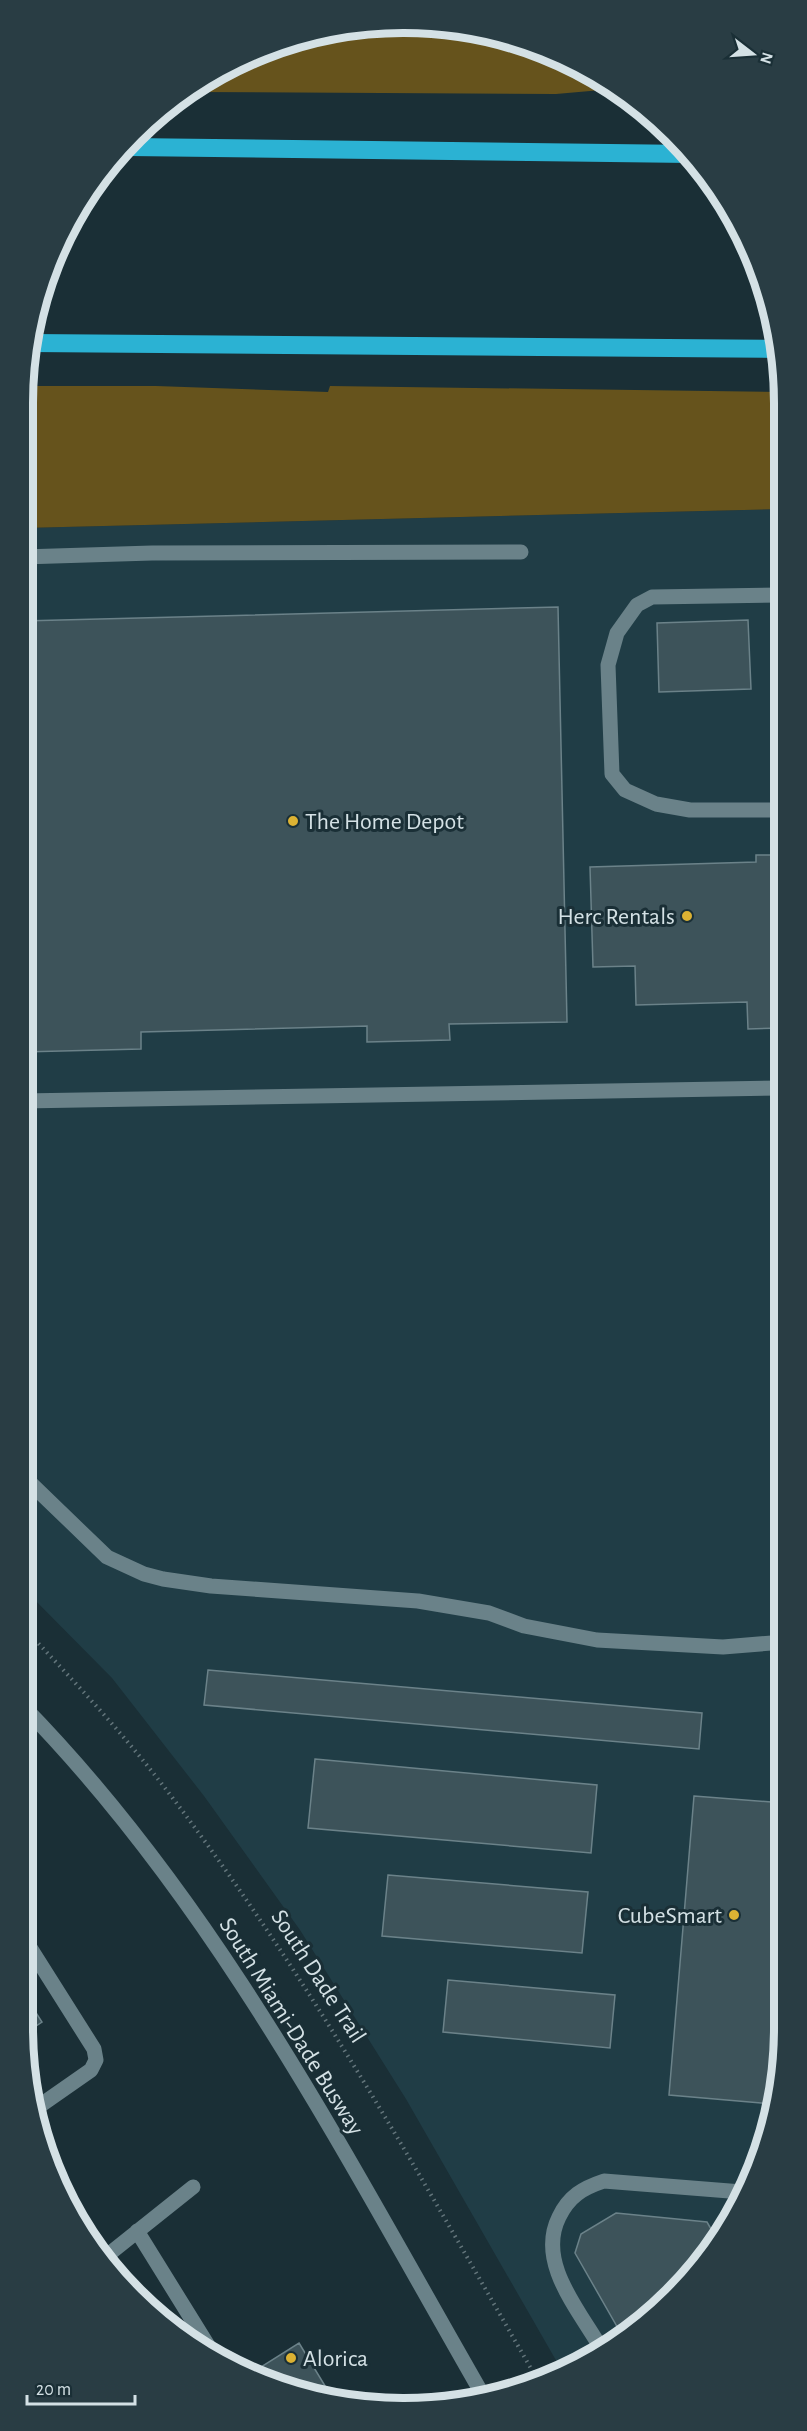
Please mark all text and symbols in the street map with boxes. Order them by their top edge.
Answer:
north arrow [723,24,783,84]
text: N [757,50,776,66]
place label: The Home Depot [305,810,464,834]
marker: The Home Depot [286,814,300,828]
place label: Herc Rentals [558,905,675,929]
marker: Herc Rentals [680,909,694,923]
place label: CubeSmart [618,1904,722,1928]
street label: South Dade Trail [266,1906,370,2047]
marker: CubeSmart [727,1908,741,1922]
street label: South Miami-Dade Busway [214,1914,368,2139]
place label: Alorica [303,2347,368,2371]
marker: Alorica [284,2351,298,2365]
scale bar [27,2368,135,2406]
text: 20 m [36,2381,71,2399]

